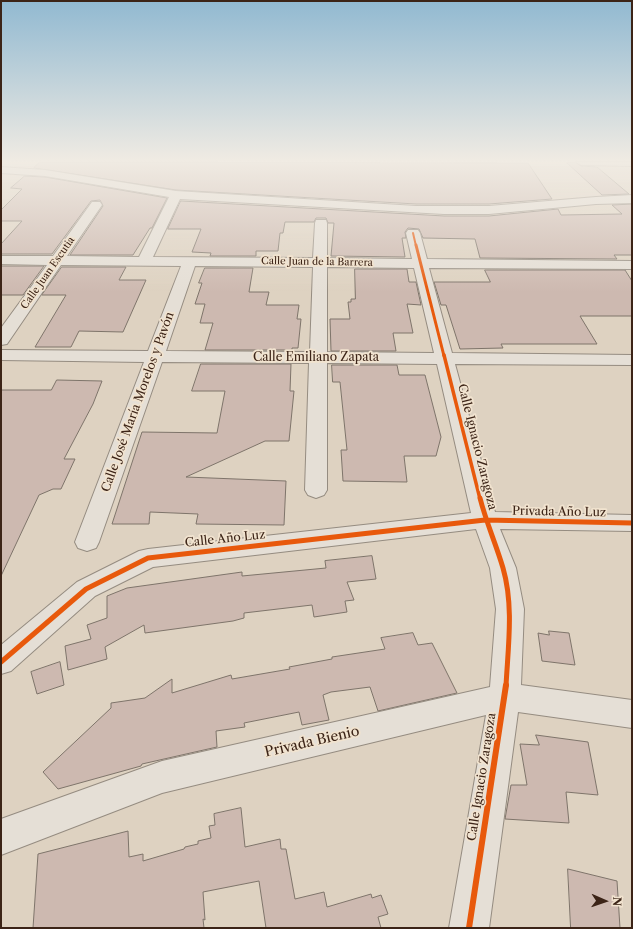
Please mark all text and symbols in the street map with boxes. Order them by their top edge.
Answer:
street label: Calle Juan Escutia [19,235,77,311]
street label: Calle Juan de la Barrera [261,255,373,269]
street label: Calle José María Morelos y Pavón [99,310,177,494]
street label: Calle Emiliano Zapata [253,351,379,365]
street label: Calle Ignacio Zaragoza [454,382,500,512]
street label: Privada Año Luz [512,504,606,520]
street label: Calle Año Luz [184,528,266,550]
street label: Calle Ignacio Zaragoza [465,712,499,842]
street label: Privada Bienio [263,723,361,761]
north arrow [585,881,625,921]
text: N [610,896,624,906]

